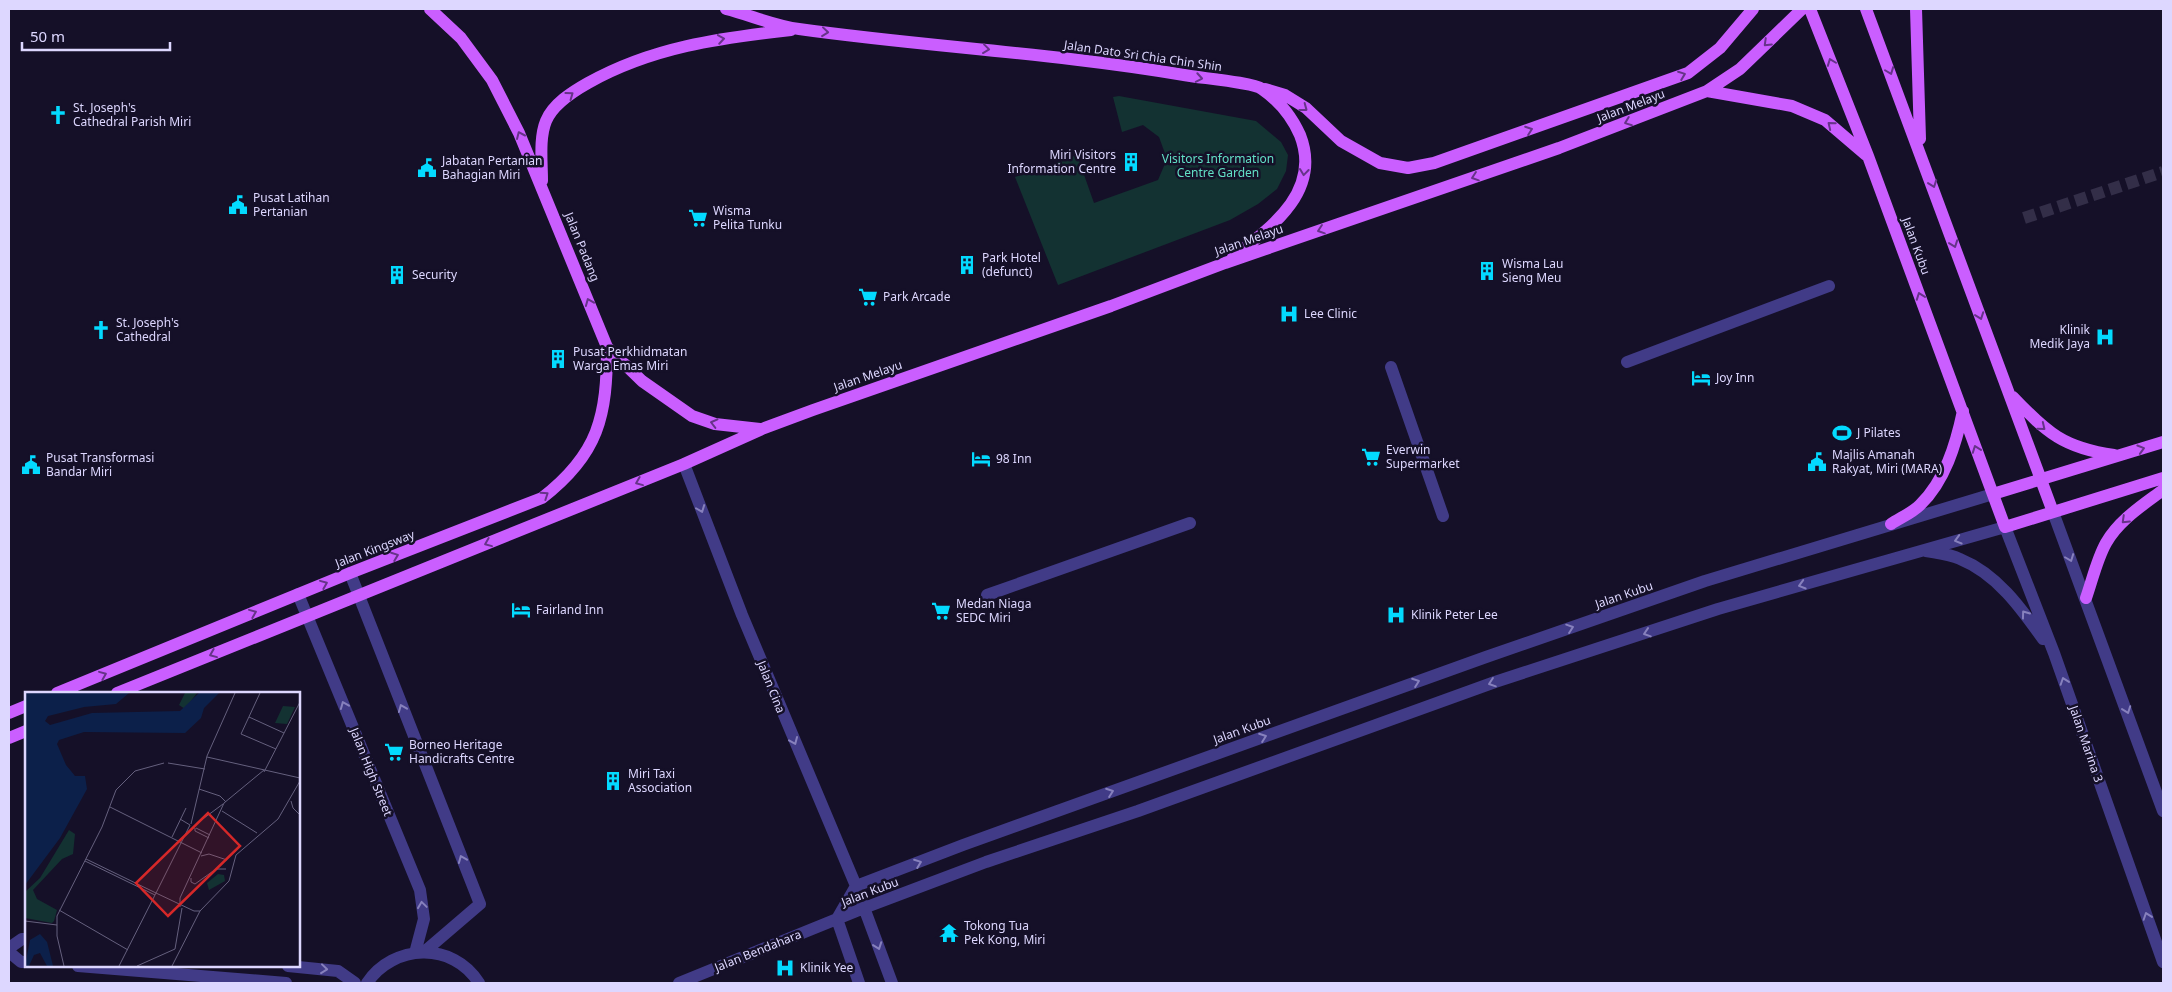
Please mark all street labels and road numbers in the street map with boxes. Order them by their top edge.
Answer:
street label: Jalan Dato Sri Chia Chin Shin [1062,36,1223,75]
street label: Jalan Melayu [1594,85,1667,127]
street label: Jalan Padang [560,209,604,284]
street label: Jalan Kubu [1898,214,1935,277]
street label: Jalan Melayu [1211,220,1285,260]
street label: Jalan Melayu [830,356,904,396]
street label: Jalan Kingsway [332,525,418,572]
street label: Jalan Kubu [1592,577,1655,613]
street label: Jalan Cina [753,657,790,716]
street label: Jalan Marina 3 [2065,702,2108,785]
street label: Jalan Kubu [1210,711,1273,748]
street label: Jalan High Street [346,724,397,819]
street label: Jalan Kubu [838,873,901,911]
street label: Jalan Bendahara [711,925,804,976]

